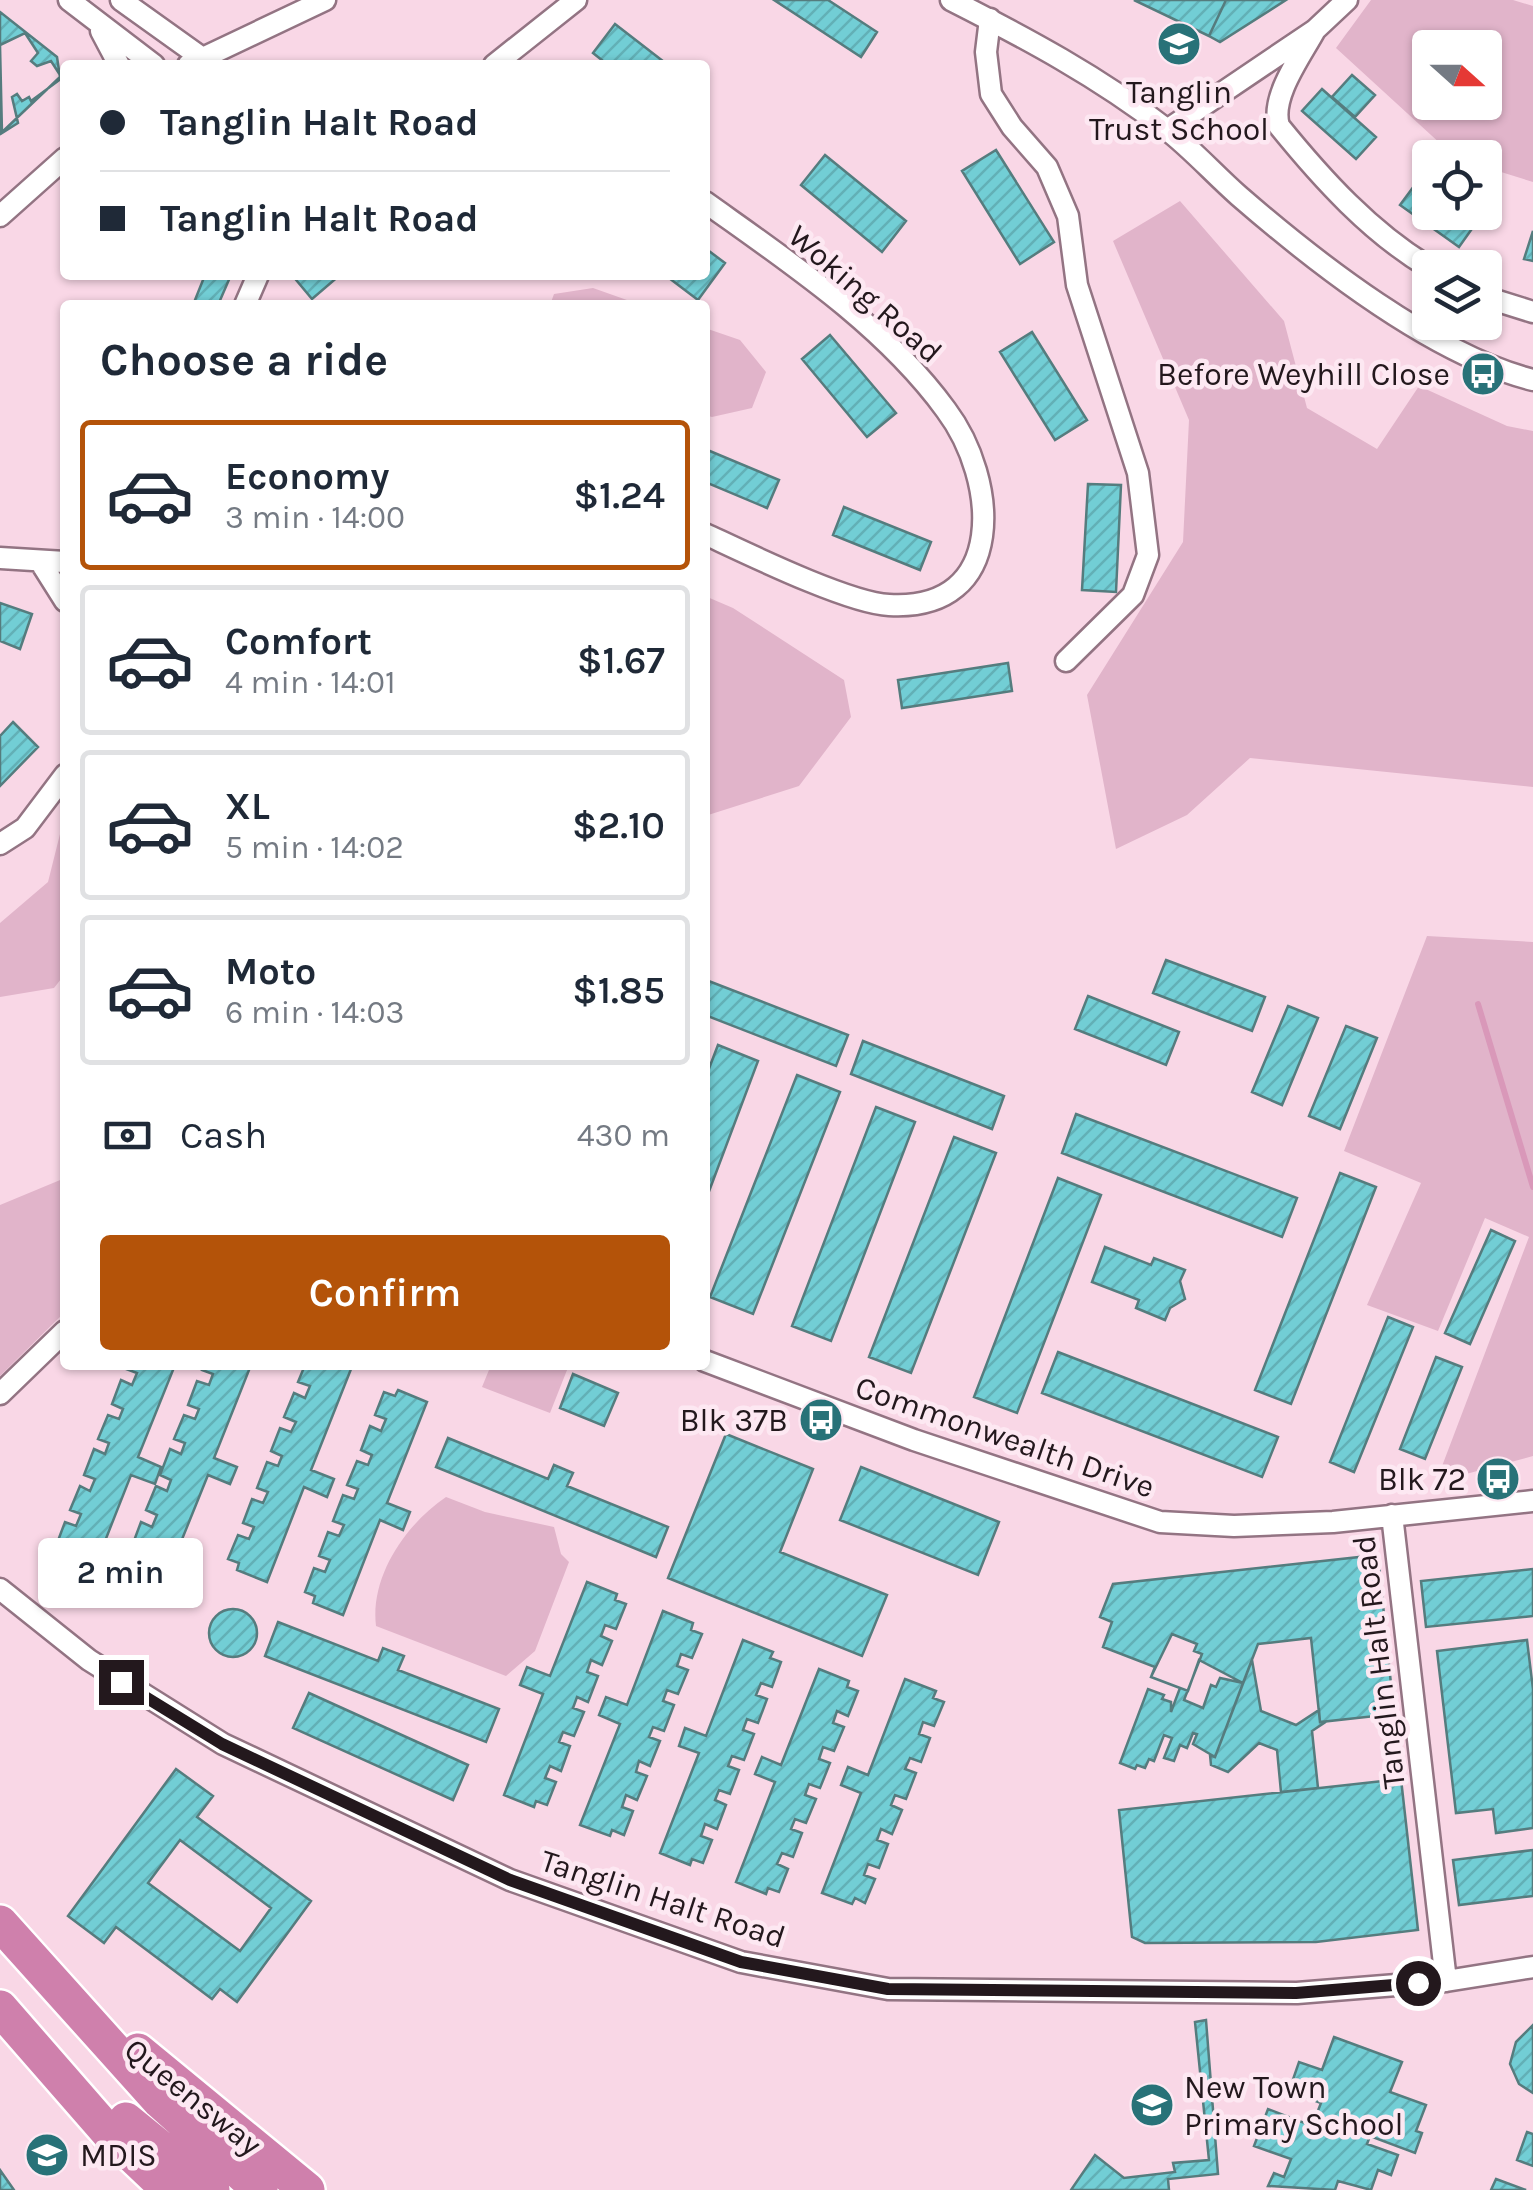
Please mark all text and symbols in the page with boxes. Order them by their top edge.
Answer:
school or university icon: Tanglin Trust School [1156,21,1202,67]
north arrow [1412,30,1502,120]
map controls [1412,30,1502,340]
place label: Tanglin Trust School [1089,74,1269,148]
text: Tanglin Halt Road [160,100,479,145]
button: locate [1412,140,1502,230]
text: Tanglin Halt Road [160,196,479,241]
street label: Woking Road [781,217,949,371]
button: layers [1412,250,1502,340]
text: Choose a ride [100,334,388,386]
bus stop icon: Before Weyhill Close [1460,351,1506,397]
place label: Before Weyhill Close [1157,356,1450,393]
icon: car [105,450,195,540]
text: Economy [225,454,389,499]
text: $1.24 [573,473,665,518]
text: 3 min · 14:00 [225,499,405,536]
icon: car [105,615,195,705]
text: Comfort [225,619,372,664]
text: $1.67 [577,638,665,683]
text: 4 min · 14:01 [225,664,396,701]
icon: car [105,780,195,870]
text: XL [225,784,270,829]
text: $2.10 [572,803,665,848]
text: 5 min · 14:02 [225,829,404,866]
icon: car [105,945,195,1035]
text: Moto [225,949,316,994]
text: $1.85 [572,968,665,1013]
text: 6 min · 14:03 [225,994,404,1031]
icon: cash [100,1108,155,1163]
text: Cash [180,1113,267,1158]
text: 430 m [577,1117,670,1154]
button: Confirm [100,1235,670,1350]
street label: Commonwealth Drive [851,1368,1159,1506]
bus stop icon: Blk 37B [798,1397,844,1443]
place label: Blk 37B [680,1402,788,1439]
bus stop icon: Blk 72 [1475,1456,1521,1502]
place label: Blk 72 [1378,1461,1466,1498]
street label: Tanglin Halt Road [1345,1533,1413,1791]
callout: 2 min [38,1537,204,1607]
text: 2 min [77,1554,164,1591]
route end [99,1660,144,1705]
street label: Tanglin Halt Road [536,1842,790,1956]
route start [1396,1961,1441,2006]
street label: Queensway [117,2031,269,2163]
place label: New Town Primary School [1184,2069,1404,2143]
school or university icon: New Town Primary School [1129,2082,1175,2128]
school or university icon: MDIS [24,2132,70,2178]
place label: MDIS [80,2137,157,2174]

